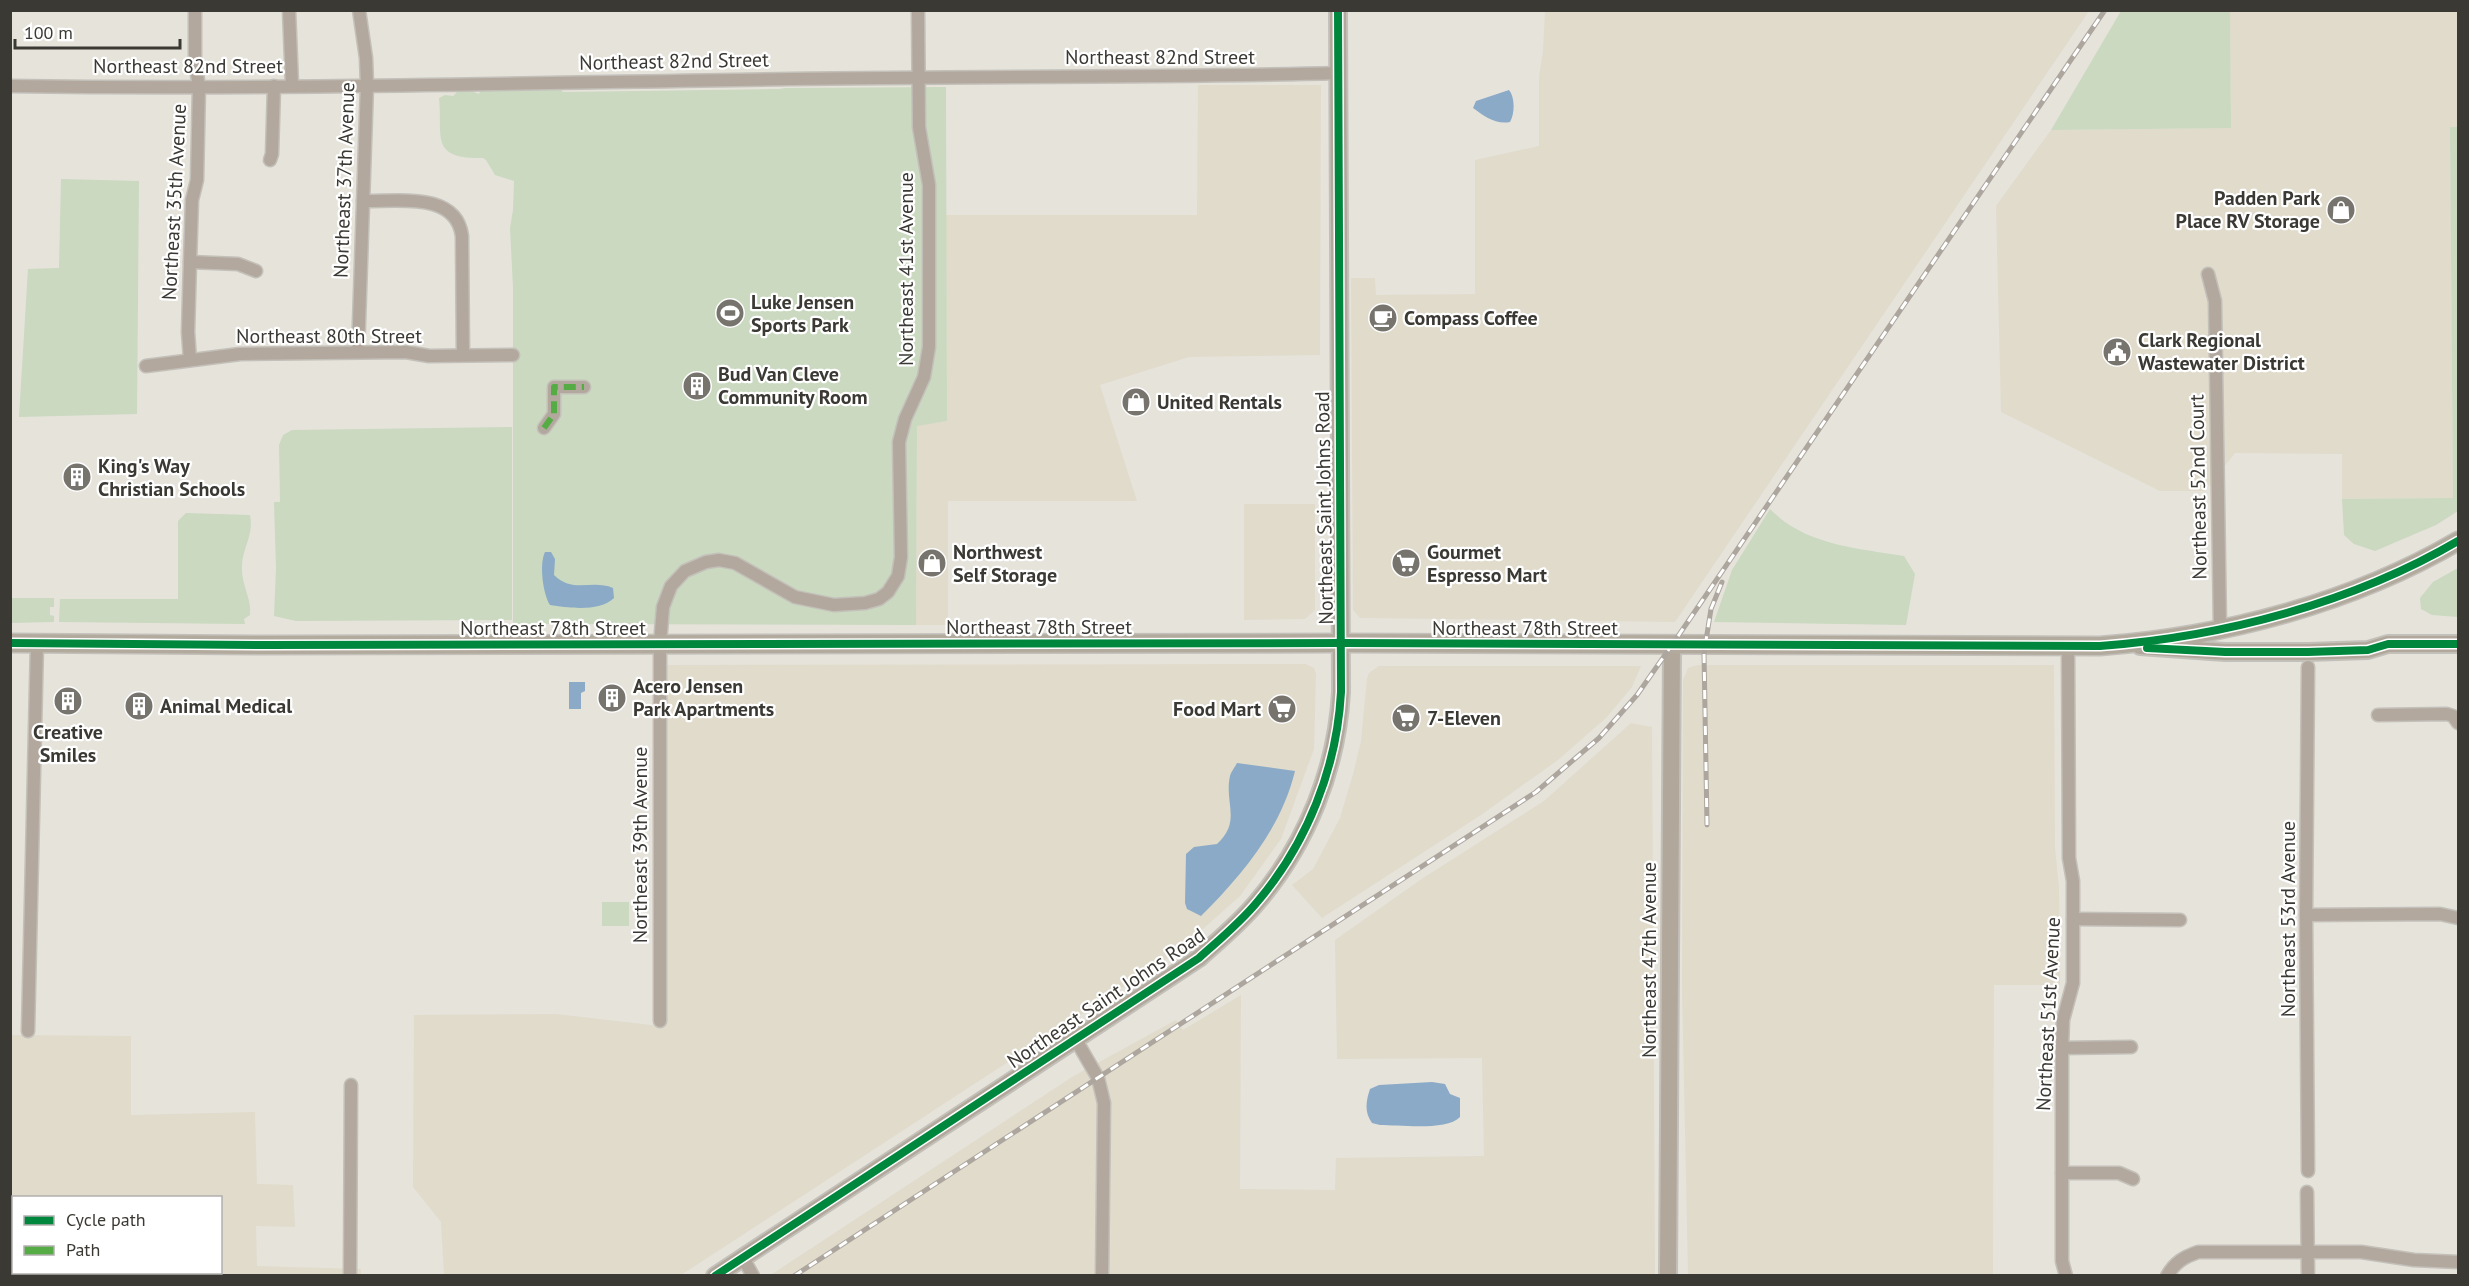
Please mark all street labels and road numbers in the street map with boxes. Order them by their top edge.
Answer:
street label: Northeast 82nd Street [1065,44,1255,70]
street label: Northeast 82nd Street [579,46,769,76]
street label: Northeast 82nd Street [93,53,283,79]
street label: Northeast 37th Avenue [328,82,360,278]
street label: Northeast 35th Avenue [156,103,192,301]
street label: Northeast 41st Avenue [893,172,919,366]
street label: Northeast 80th Street [236,323,422,349]
street label: Northeast Saint Johns Road [1309,391,1339,625]
street label: Northeast 52nd Court [2183,394,2213,580]
street label: Northeast 78th Street [946,614,1132,640]
street label: Northeast 78th Street [460,615,646,641]
street label: Northeast 78th Street [1432,615,1618,641]
street label: Northeast 39th Avenue [627,747,653,943]
street label: Northeast 53rd Avenue [2275,821,2301,1017]
street label: Northeast 47th Avenue [1636,862,1662,1058]
street label: Northeast 51st Avenue [2030,916,2066,1112]
street label: Northeast Saint Johns Road [1002,922,1210,1074]

